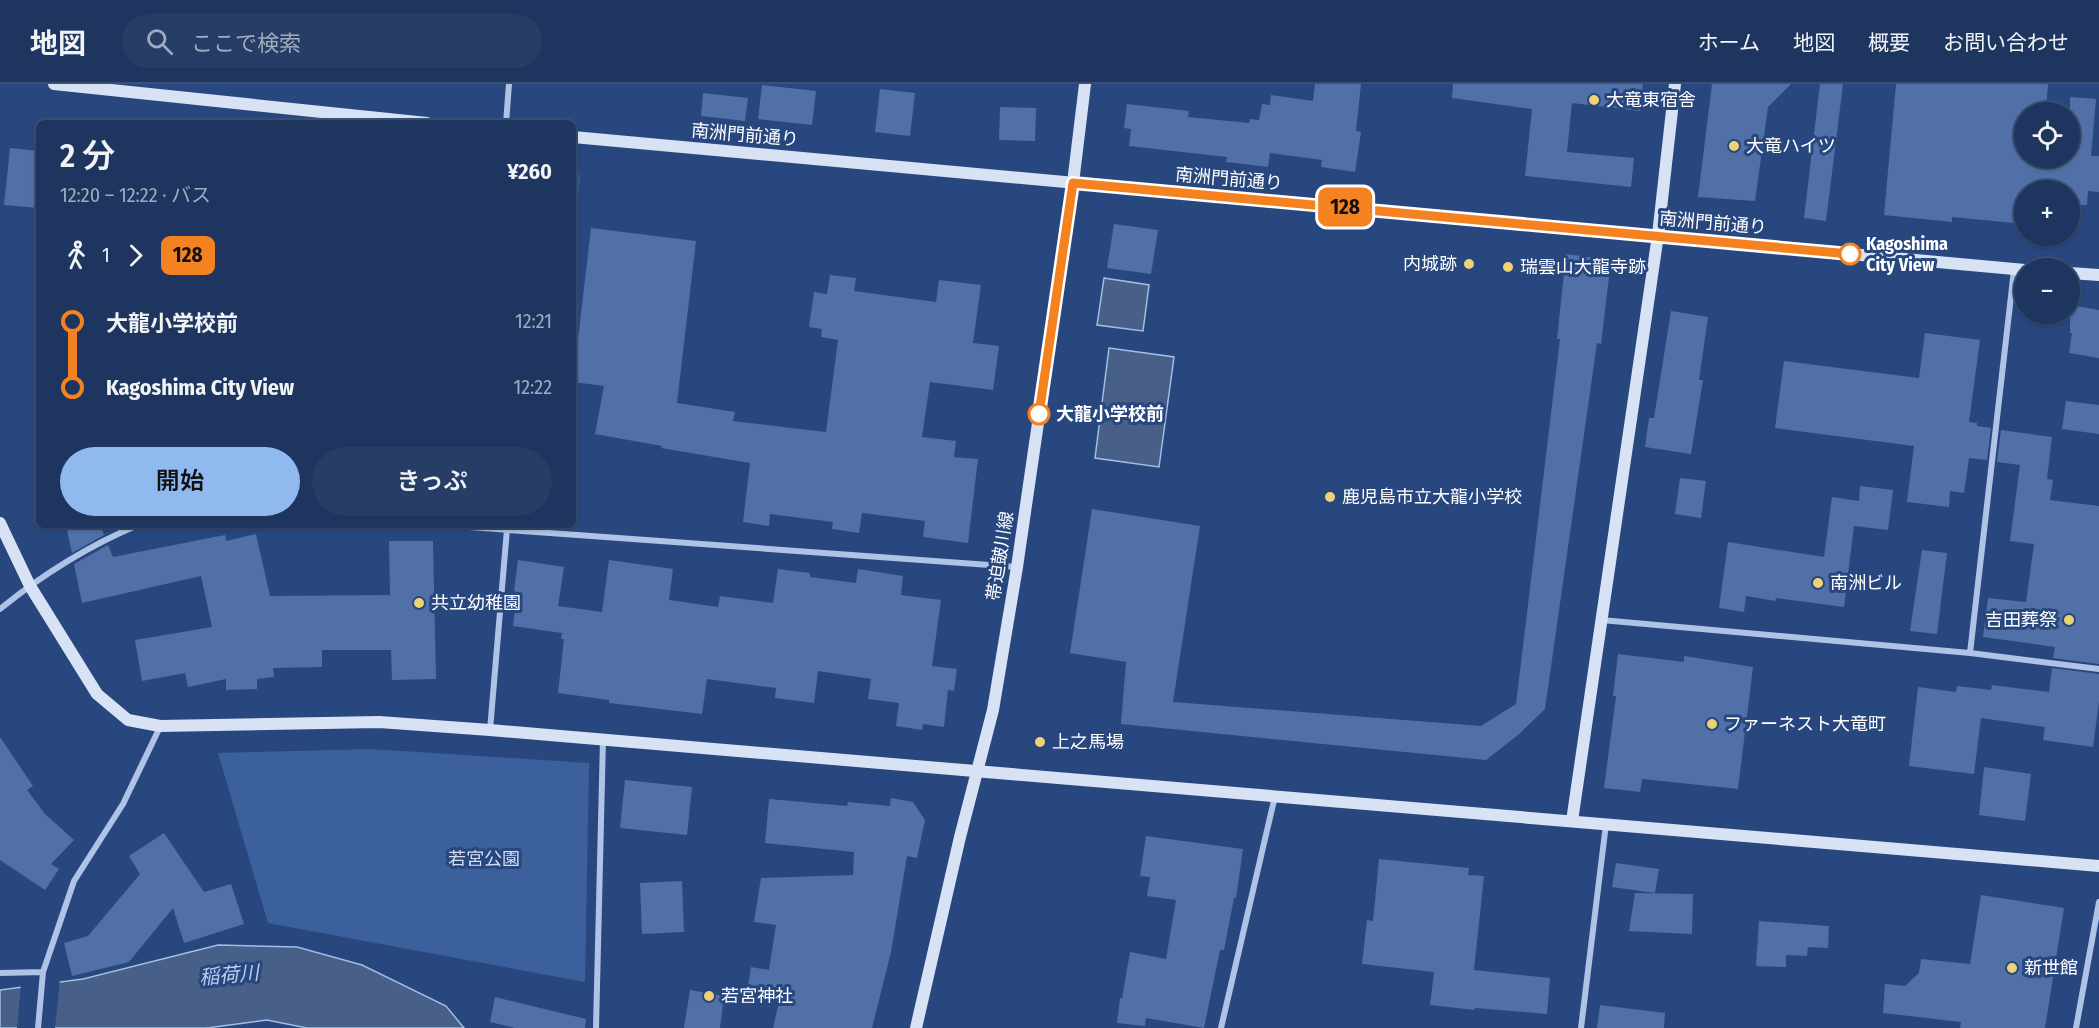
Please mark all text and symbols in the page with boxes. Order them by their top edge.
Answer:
search box [122,14,542,68]
icon: search [143,25,176,58]
text: 地図 [30,27,86,60]
text: ここで検索 [191,30,301,57]
text: ホーム [1698,30,1760,56]
text: 地図 [1793,30,1835,56]
text: 概要 [1868,30,1910,56]
text: お問い合わせ [1943,30,2069,56]
place label: 大竜東宿舎 [1606,89,1696,111]
marker: 大竜東宿舎 [1587,93,1601,107]
map controls [2014,102,2080,324]
button: locate [2014,102,2080,168]
street label: 南洲門前通り [690,119,800,151]
place label: 大竜ハイツ [1746,135,1836,157]
text: 2 分 [60,136,115,176]
marker: 大竜ハイツ [1727,139,1741,153]
text: ¥260 [507,158,552,185]
street label: 南洲門前通り [1174,163,1284,195]
button: + [2014,180,2080,246]
text: 12:20 – 12:22 · バス [60,183,211,207]
line badge: 128 [1310,188,1380,226]
text: 128 [1330,194,1360,220]
street label: 南洲門前通り [1658,207,1768,239]
place label: Kagoshima City View [1866,233,1948,276]
icon: walk [60,239,93,272]
icon: forward [119,239,152,272]
text: 128 [173,242,203,268]
text: 1 [102,243,110,267]
marker: Kagoshima City View [1839,243,1861,265]
place label: 内城跡 [1403,253,1457,275]
place label: 瑞雲山大龍寺跡 [1520,256,1646,278]
marker: 内城跡 [1462,257,1476,271]
button: − [2014,258,2080,324]
marker: 瑞雲山大龍寺跡 [1501,260,1515,274]
text: 12:21 [515,309,552,333]
text: 大龍小学校前 [106,310,238,337]
text: Kagoshima City View [106,374,294,401]
text: 12:22 [514,375,552,399]
marker: 大龍小学校前 [1028,403,1050,425]
place label: 大龍小学校前 [1056,403,1164,425]
button: 開始 [60,447,300,516]
button: きっぷ [312,447,552,516]
place label: 鹿児島市立大龍小学校 [1342,486,1522,508]
marker: 鹿児島市立大龍小学校 [1323,490,1337,504]
street label: 帯迫皷川線 [982,510,1018,602]
place label: 南洲ビル [1830,572,1902,594]
marker: 南洲ビル [1811,576,1825,590]
place label: 共立幼稚園 [431,592,521,614]
marker: 共立幼稚園 [412,596,426,610]
place label: 吉田葬祭 [1985,609,2057,631]
marker: 吉田葬祭 [2062,613,2076,627]
place label: ファーネスト大竜町 [1724,713,1886,735]
marker: ファーネスト大竜町 [1705,717,1719,731]
place label: 上之馬場 [1052,731,1124,753]
marker: 上之馬場 [1033,735,1047,749]
park label: 若宮公園 [448,848,520,870]
place label: 新世館 [2024,957,2078,979]
water label: 稲荷川 [198,960,262,990]
marker: 新世館 [2005,961,2019,975]
place label: 若宮神社 [721,985,793,1007]
marker: 若宮神社 [702,989,716,1003]

